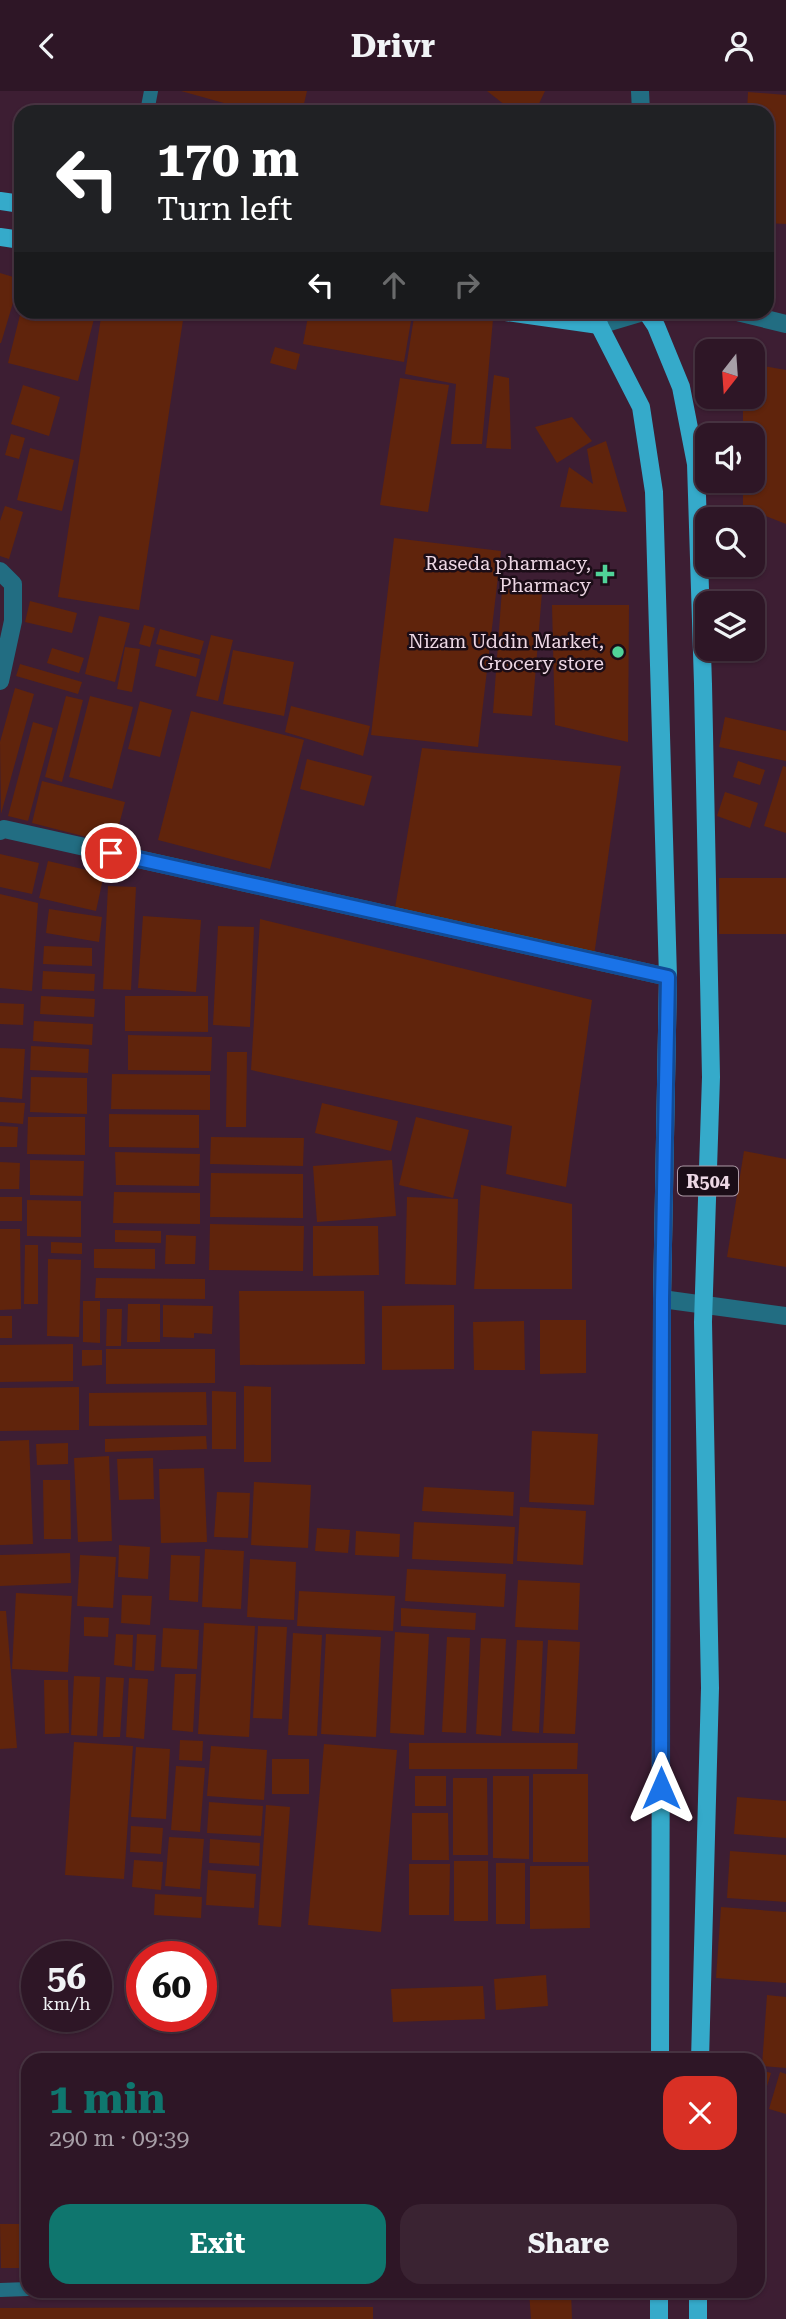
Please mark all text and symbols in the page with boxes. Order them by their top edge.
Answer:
icon: back [28,27,66,65]
text: Drivr [351,27,435,65]
icon: person [720,27,758,65]
text: 170 m [157,131,299,188]
icon: left [42,133,133,224]
text: Turn left [157,190,292,228]
icon: left [302,266,340,304]
icon: ahead [375,266,413,304]
icon: right [448,266,486,304]
north arrow [695,339,765,409]
map controls [695,339,765,661]
button: sound [695,423,765,493]
button: search [695,507,765,577]
place label: Raseda pharmacy, Pharmacy [425,552,592,597]
marker: Raseda pharmacy, Pharmacy [597,566,613,582]
button: layers [695,591,765,661]
place label: Nizam Uddin Market, Grocery store [409,630,604,675]
marker: Nizam Uddin Market, Grocery store [610,644,626,660]
pin [81,823,141,883]
icon: arrive [92,834,130,872]
road number: R504 [678,1167,738,1196]
position arrow [624,1751,698,1825]
speed limit sign: 60 [126,1941,217,2032]
text: 56 [47,1957,86,1998]
text: km/h [42,1993,91,2014]
text: 1 min [49,2074,166,2123]
button: close [663,2076,737,2150]
text: 290 m · 09:39 [49,2125,189,2152]
button: Exit [49,2204,386,2284]
button: Share [400,2204,737,2284]

